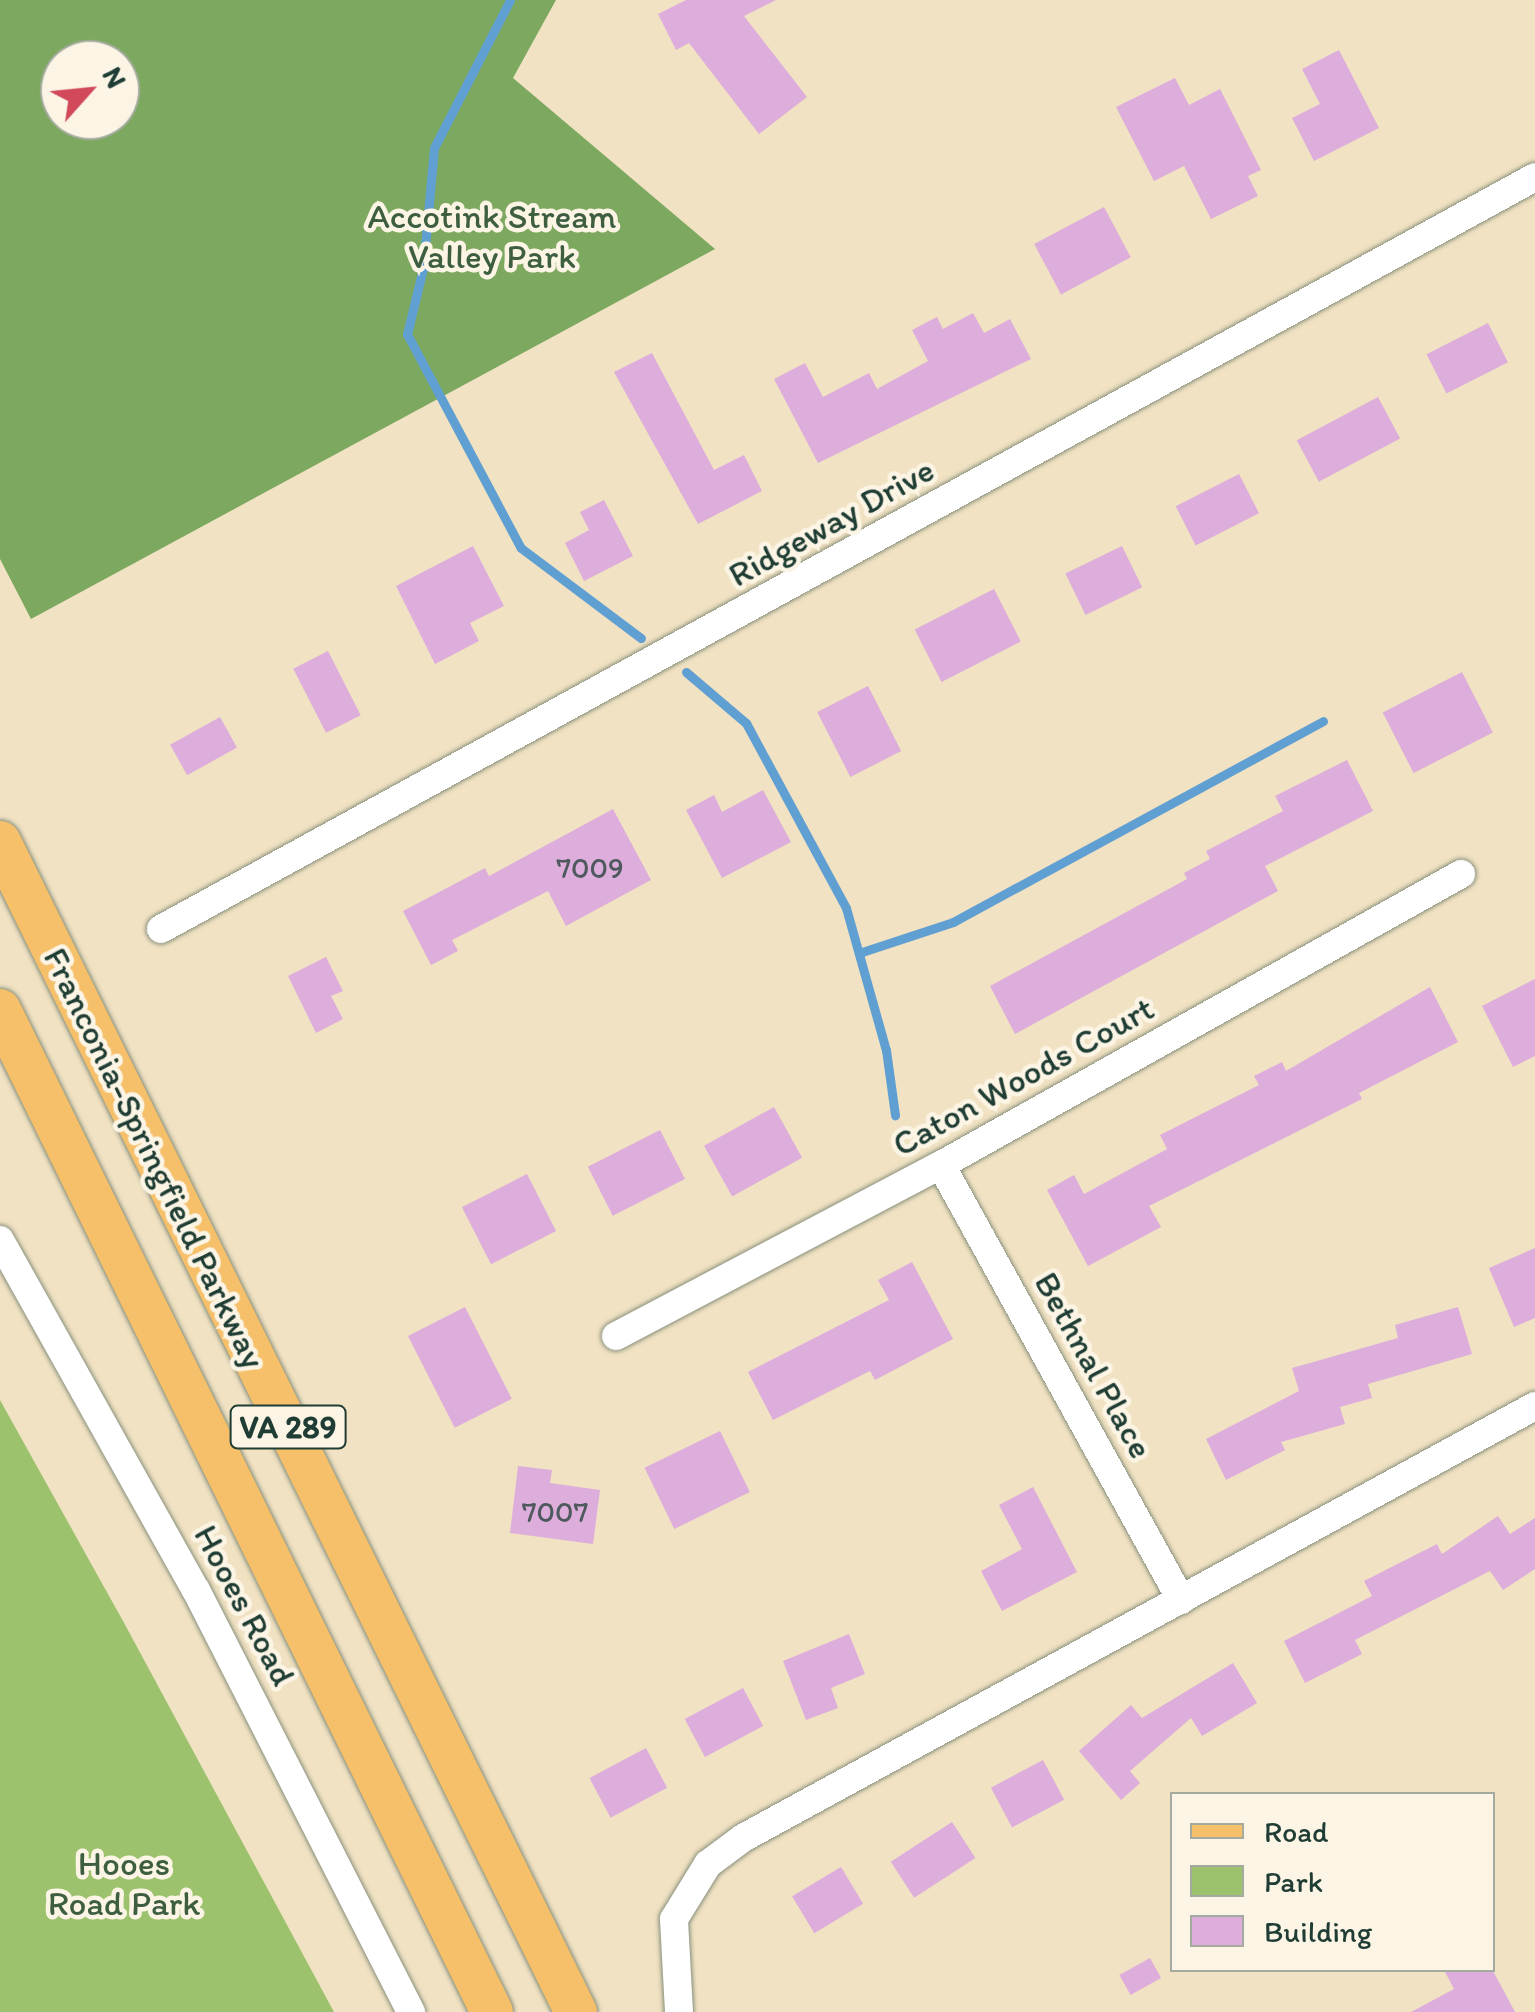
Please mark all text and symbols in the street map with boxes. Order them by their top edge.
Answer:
north arrow [40,40,140,140]
text: N [96,61,134,93]
park label: Accotink Stream Valley Park [367,195,617,277]
street label: Ridgeway Drive [721,448,941,596]
house number: 7009 [556,850,624,886]
street label: Franconia-Springfield Parkway [35,941,275,1375]
street label: Caton Woods Court [885,987,1161,1165]
street label: Bethnal Place [1026,1265,1162,1465]
road number: VA 289 [228,1400,348,1454]
house number: 7007 [522,1494,588,1530]
street label: Hooes Road [185,1518,305,1692]
legend [1170,1792,1495,1972]
text: Road [1264,1813,1329,1850]
park label: Hooes Road Park [48,1842,200,1924]
text: Park [1264,1863,1323,1900]
text: Building [1264,1913,1372,1950]

